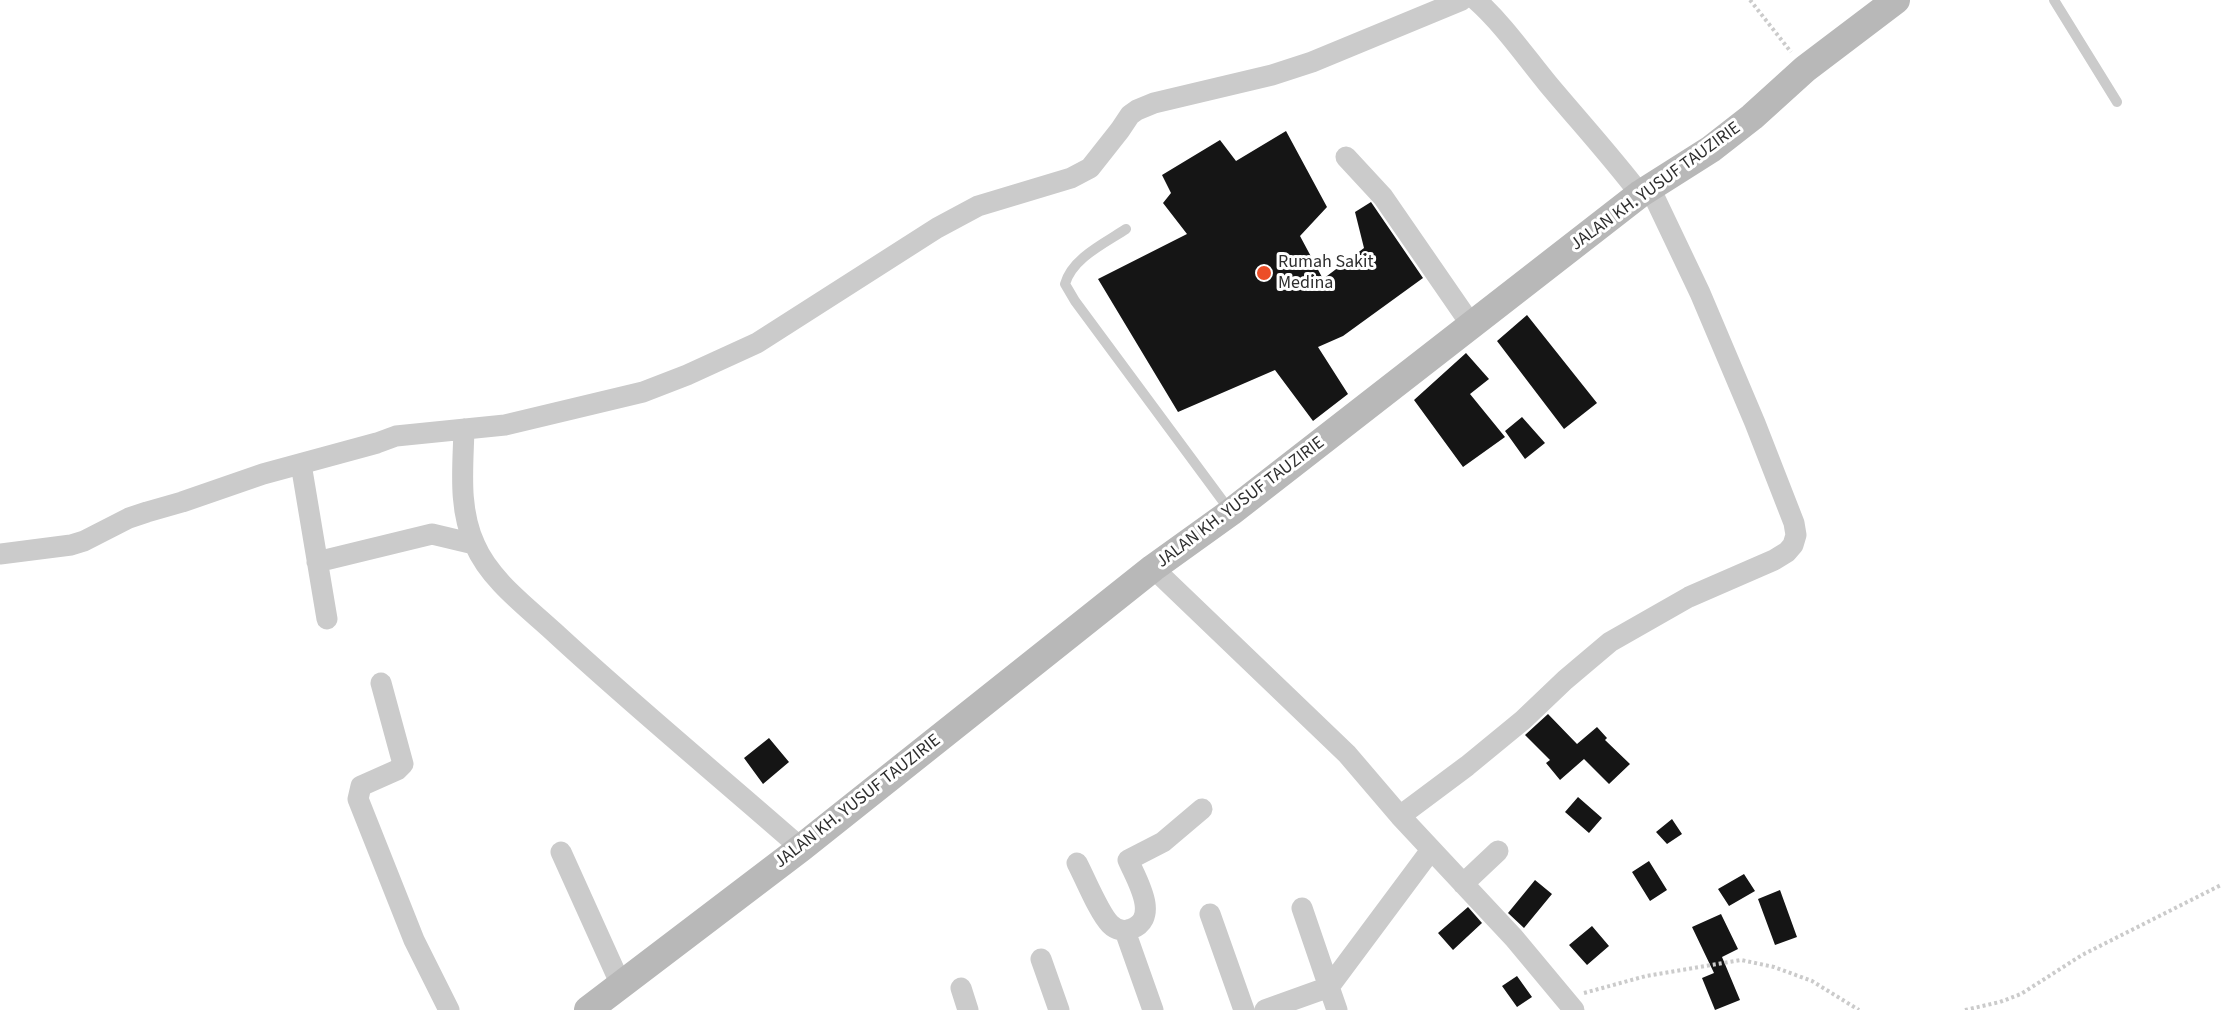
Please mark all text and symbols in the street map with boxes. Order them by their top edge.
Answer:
street label: JALAN KH. YUSUF TAUZIRIE [1567,118,1745,256]
place label: Rumah Sakit Medina [1278,252,1374,294]
marker: Rumah Sakit Medina [1255,264,1273,282]
street label: JALAN KH. YUSUF TAUZIRIE [1153,433,1329,573]
street label: JALAN KH. YUSUF TAUZIRIE [771,730,945,874]

